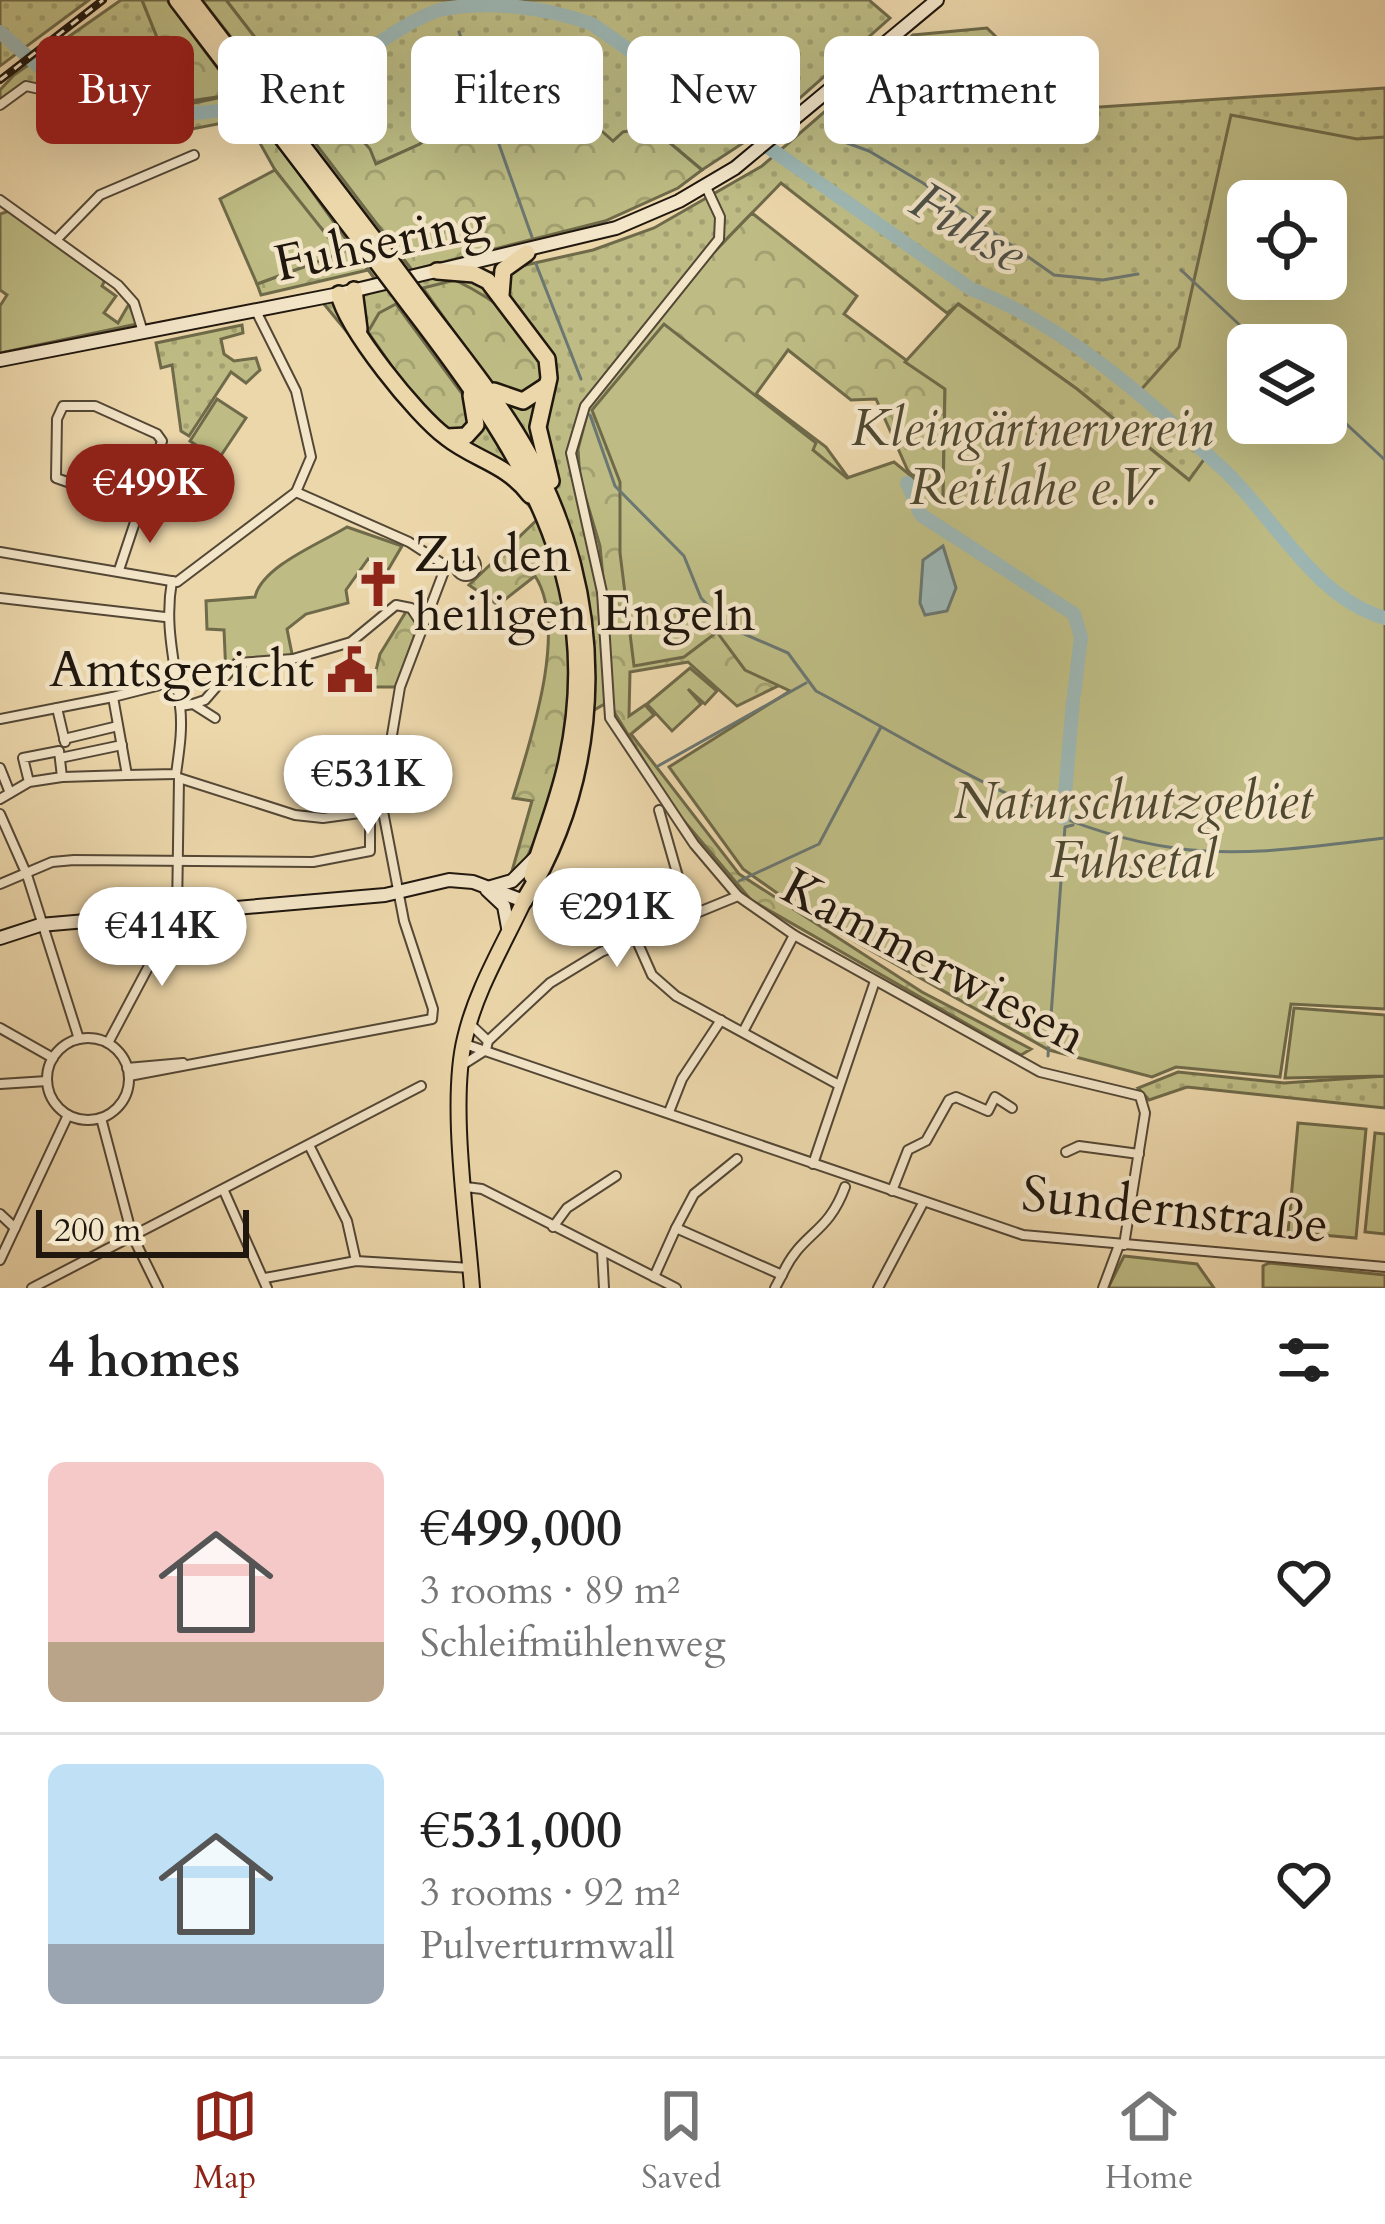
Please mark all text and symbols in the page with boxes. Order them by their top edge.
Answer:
chip: Buy [36,36,194,144]
chip: Rent [218,36,387,144]
chip: Filters [411,36,603,144]
chip: New [627,36,800,144]
chip: Apartment [824,36,1099,144]
water label: Fuhse [897,165,1040,291]
map controls [1227,180,1347,444]
button: locate [1227,180,1347,300]
street label: Fuhsering [268,186,494,300]
button: layers [1227,324,1347,444]
park label: Kleingärtnerverein Reitlahe e.V. [851,394,1213,523]
pin: €499K [66,444,234,546]
text: €499K [93,456,207,509]
place label: Zu den heiligen Engeln [414,520,755,649]
church icon: Zu den heiligen Engeln [353,559,403,609]
place label: Amtsgericht [49,635,314,705]
public building icon: Amtsgericht [325,645,375,695]
pin: €531K [284,735,452,837]
text: €531K [311,747,425,800]
park label: Naturschutzgebiet Fuhsetal [954,767,1314,896]
street label: Kammerwiesen [769,852,1099,1072]
pin: €291K [533,868,701,970]
text: €291K [560,880,674,933]
pin: €414K [78,887,246,989]
text: €414K [105,899,219,952]
street label: Sundernstraße [1018,1159,1332,1261]
scale bar [36,1204,249,1257]
text: 200 m [54,1208,141,1253]
text: 4 homes [48,1325,240,1395]
icon: filters [1271,1327,1337,1393]
text: €499,000 [420,1494,622,1564]
icon: home [144,1510,288,1654]
icon: heart [1271,1549,1337,1615]
text: 3 rooms · 89 m² [420,1564,680,1617]
text: Schleifmühlenweg [420,1617,726,1670]
text: €531,000 [420,1796,622,1866]
icon: home [144,1812,288,1956]
icon: heart [1271,1851,1337,1917]
text: 3 rooms · 92 m² [420,1866,680,1919]
text: Pulverturmwall [420,1919,675,1972]
tab: Map [192,2083,258,2200]
tab: Saved [641,2083,721,2200]
tab: Home [1105,2083,1193,2200]

